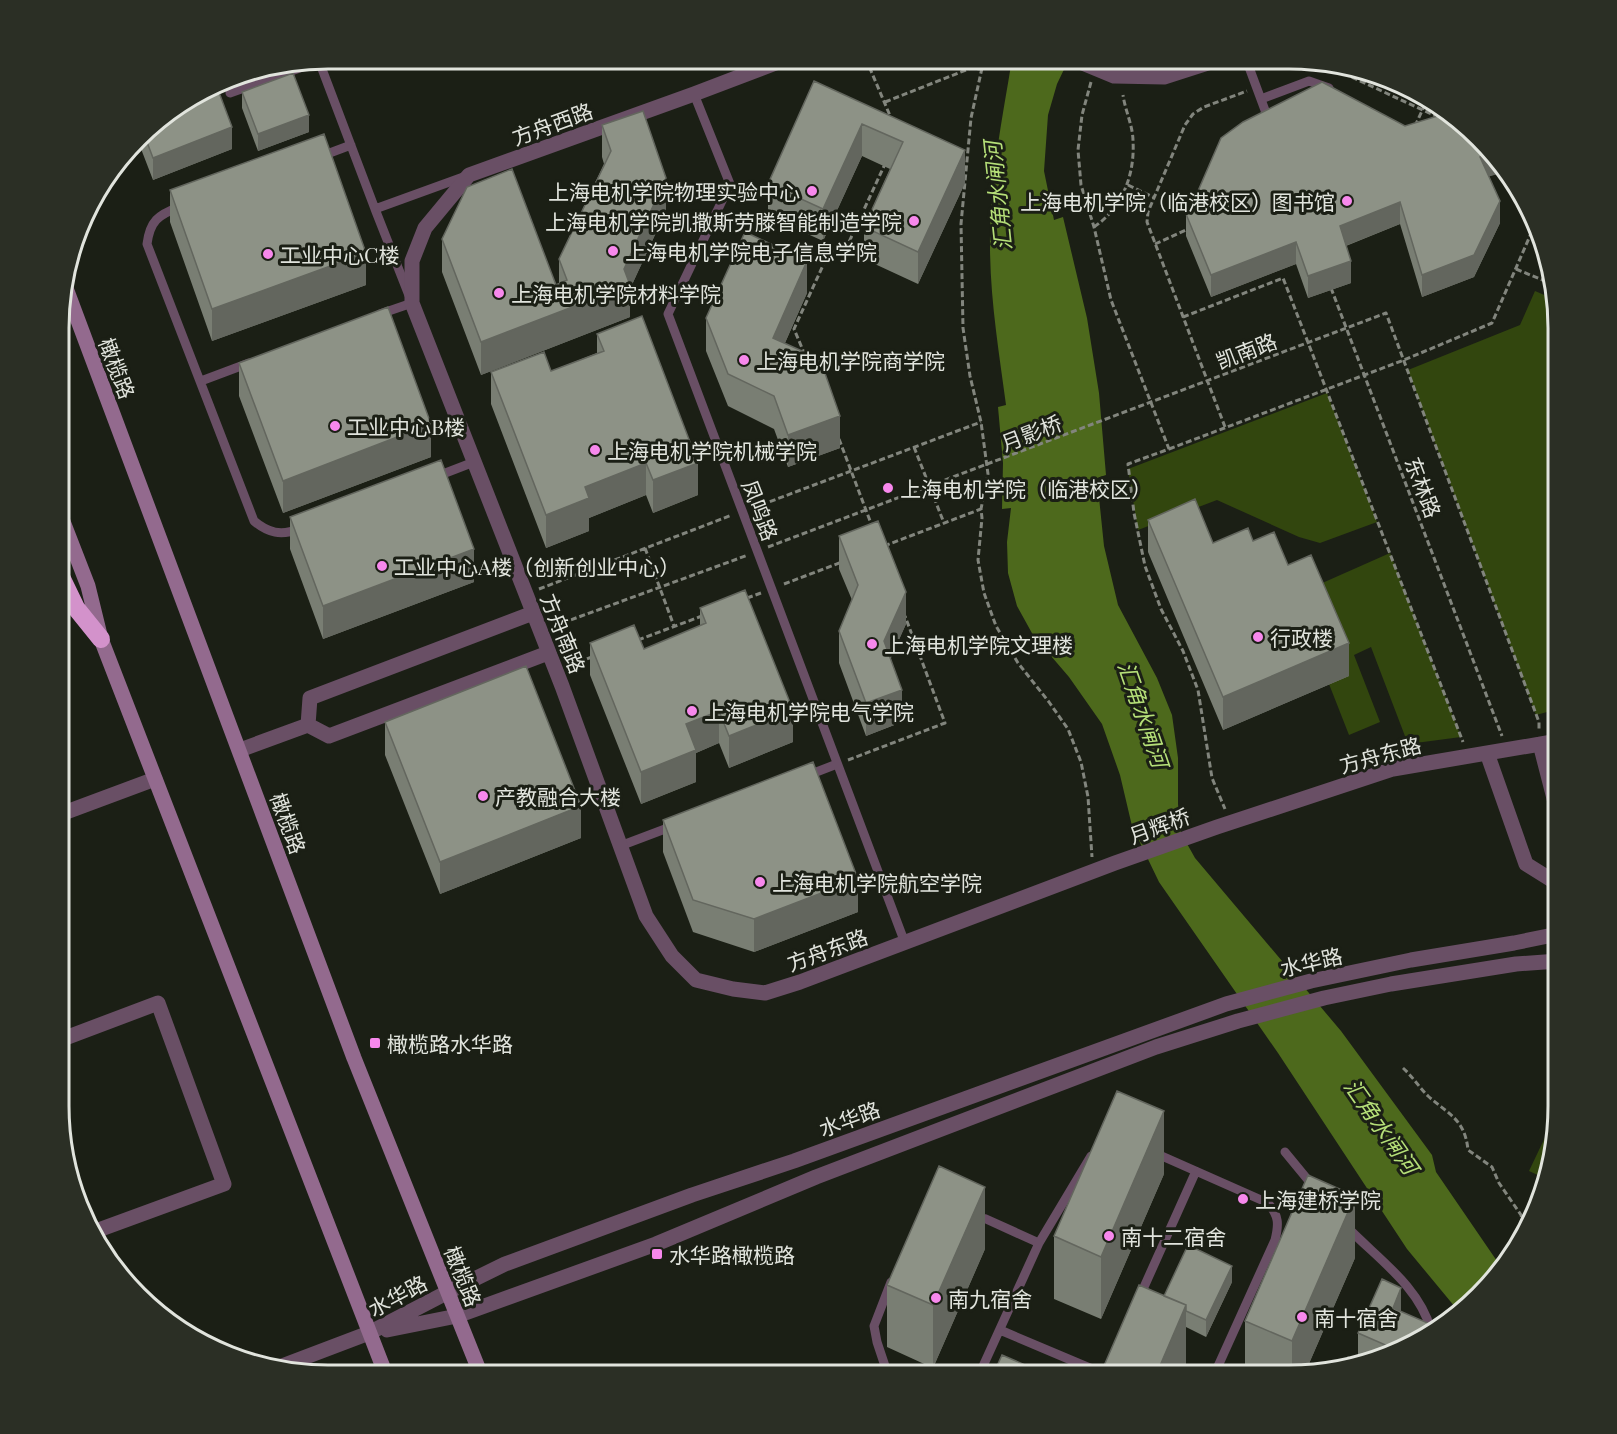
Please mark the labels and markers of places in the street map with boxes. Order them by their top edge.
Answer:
place label: 上海电机学院物理实验中心 [548,177,800,205]
marker: 上海电机学院物理实验中心 [805,184,819,198]
place label: 上海电机学院（临港校区）图书馆 [1020,187,1335,215]
marker: 上海电机学院（临港校区）图书馆 [1340,194,1354,208]
place label: 上海电机学院凯撒斯劳滕智能制造学院 [545,207,902,235]
marker: 上海电机学院凯撒斯劳滕智能制造学院 [907,214,921,228]
place label: 上海电机学院电子信息学院 [625,237,877,265]
place label: 工业中心C楼 [280,240,399,268]
marker: 上海电机学院电子信息学院 [606,244,620,258]
marker: 工业中心C楼 [261,247,275,261]
place label: 上海电机学院材料学院 [511,279,721,307]
marker: 上海电机学院材料学院 [492,286,506,300]
place label: 上海电机学院商学院 [756,346,945,374]
marker: 上海电机学院商学院 [737,353,751,367]
place label: 工业中心B楼 [347,412,465,440]
marker: 工业中心B楼 [328,419,342,433]
place label: 上海电机学院机械学院 [607,436,817,464]
marker: 上海电机学院机械学院 [588,443,602,457]
place label: 上海电机学院（临港校区） [900,474,1152,502]
marker: 上海电机学院（临港校区） [881,481,895,495]
place label: 工业中心A楼（创新创业中心） [394,552,680,580]
marker: 工业中心A楼（创新创业中心） [375,559,389,573]
place label: 行政楼 [1270,623,1333,651]
place label: 上海电机学院文理楼 [884,630,1073,658]
marker: 行政楼 [1251,630,1265,644]
marker: 上海电机学院文理楼 [865,637,879,651]
place label: 上海电机学院电气学院 [704,697,914,725]
marker: 上海电机学院电气学院 [685,704,699,718]
place label: 产教融合大楼 [495,782,621,810]
marker: 产教融合大楼 [476,789,490,803]
place label: 上海电机学院航空学院 [772,868,982,896]
marker: 上海电机学院航空学院 [753,875,767,889]
place label: 橄榄路水华路 [387,1029,513,1057]
marker: 橄榄路水华路 [368,1036,382,1050]
place label: 上海建桥学院 [1255,1185,1381,1213]
marker: 上海建桥学院 [1236,1192,1250,1206]
place label: 南十二宿舍 [1121,1222,1226,1250]
marker: 南十二宿舍 [1102,1229,1116,1243]
place label: 水华路橄榄路 [669,1240,795,1268]
marker: 水华路橄榄路 [650,1247,664,1261]
place label: 南九宿舍 [948,1284,1032,1312]
marker: 南九宿舍 [929,1291,943,1305]
place label: 南十宿舍 [1314,1303,1398,1331]
marker: 南十宿舍 [1295,1310,1309,1324]

